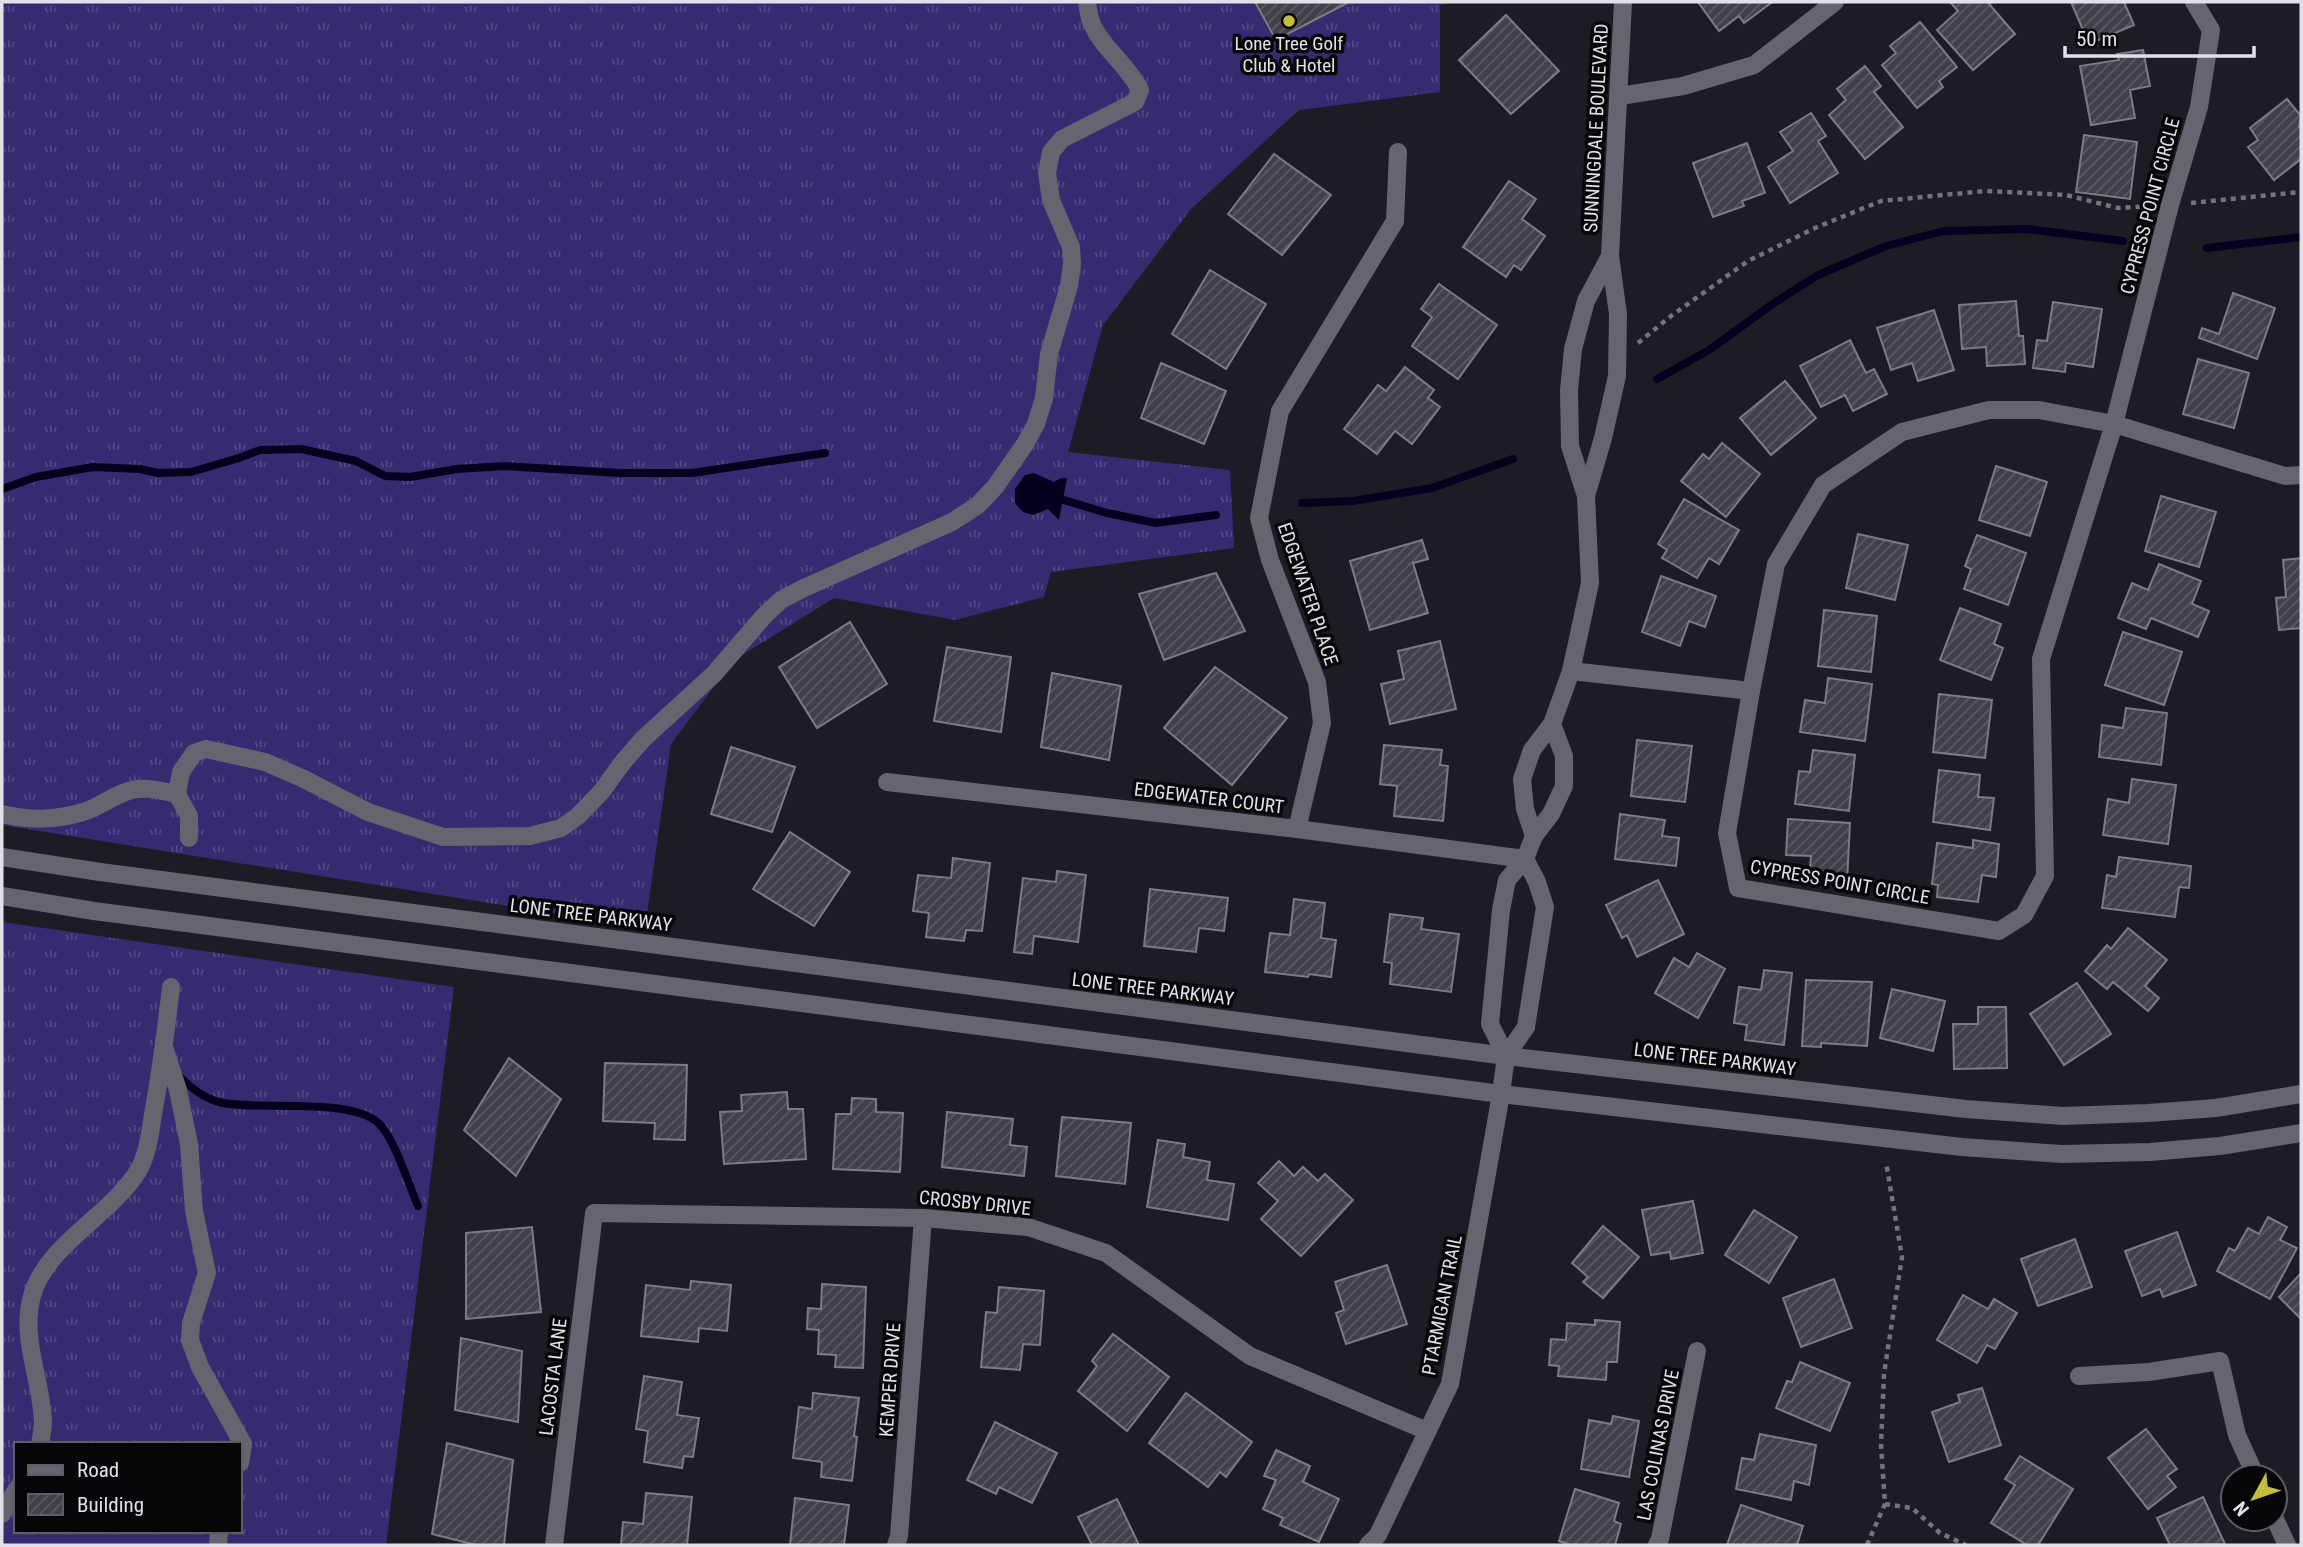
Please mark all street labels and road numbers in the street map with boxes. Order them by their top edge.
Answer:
street label: SUNNINGDALE BOULEVARD [1579,23,1613,233]
street label: CYPRESS POINT CIRCLE [2115,115,2185,297]
street label: EDGEWATER PLACE [1273,520,1343,668]
street label: EDGEWATER COURT [1133,777,1285,819]
street label: CYPRESS POINT CIRCLE [1748,855,1932,909]
street label: LONE TREE PARKWAY [509,894,673,936]
street label: LONE TREE PARKWAY [1071,968,1235,1010]
street label: LONE TREE PARKWAY [1633,1038,1797,1080]
street label: CROSBY DRIVE [918,1186,1032,1220]
street label: PTARMIGAN TRAIL [1417,1233,1467,1377]
street label: LACOSTA LANE [534,1317,572,1437]
street label: KEMPER DRIVE [875,1322,905,1438]
street label: LAS COLINAS DRIVE [1632,1368,1684,1522]

